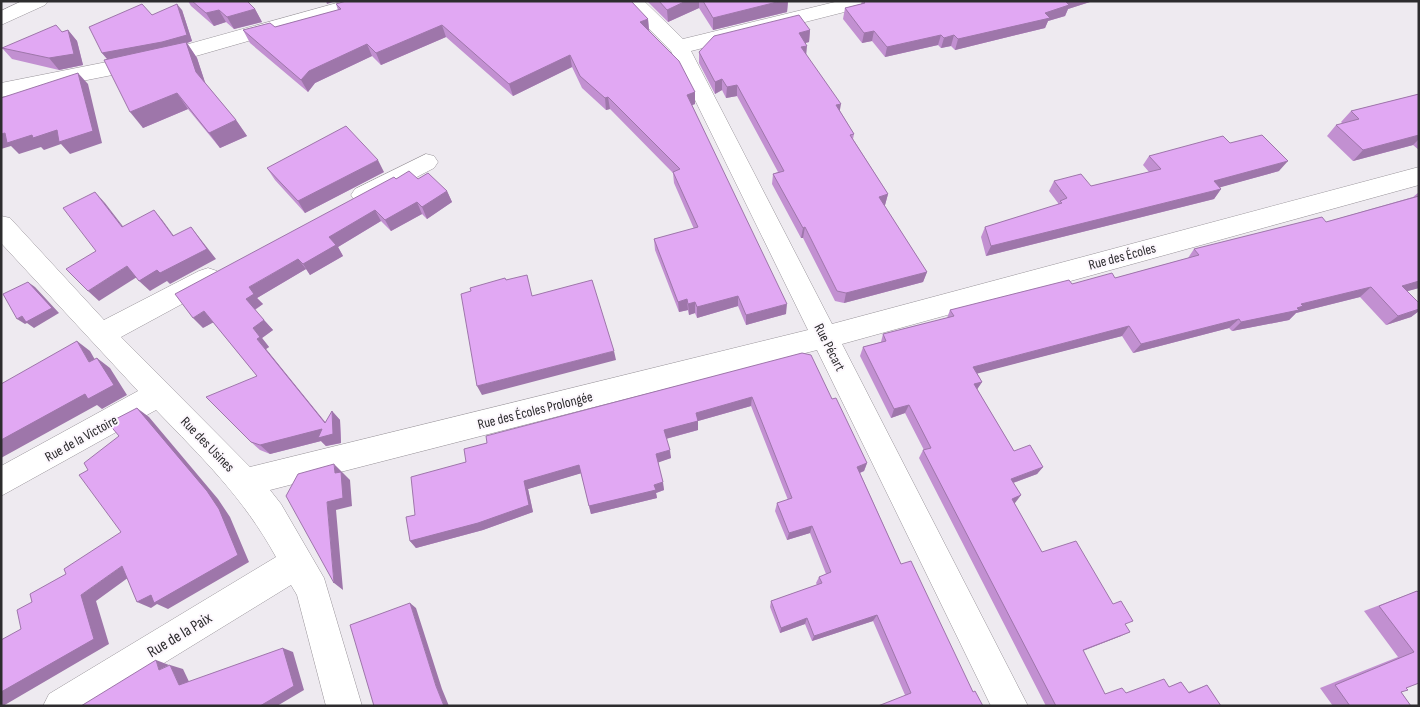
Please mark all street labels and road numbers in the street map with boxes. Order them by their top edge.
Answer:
street label: Rue des Écoles [1087,239,1158,274]
street label: Rue Pécart [810,321,849,374]
street label: Rue des Écoles Prolongée [476,388,594,433]
street label: Rue de la Victoire [42,411,121,465]
street label: Rue des Usines [177,413,238,475]
street label: Rue de la Paix [144,609,216,662]

